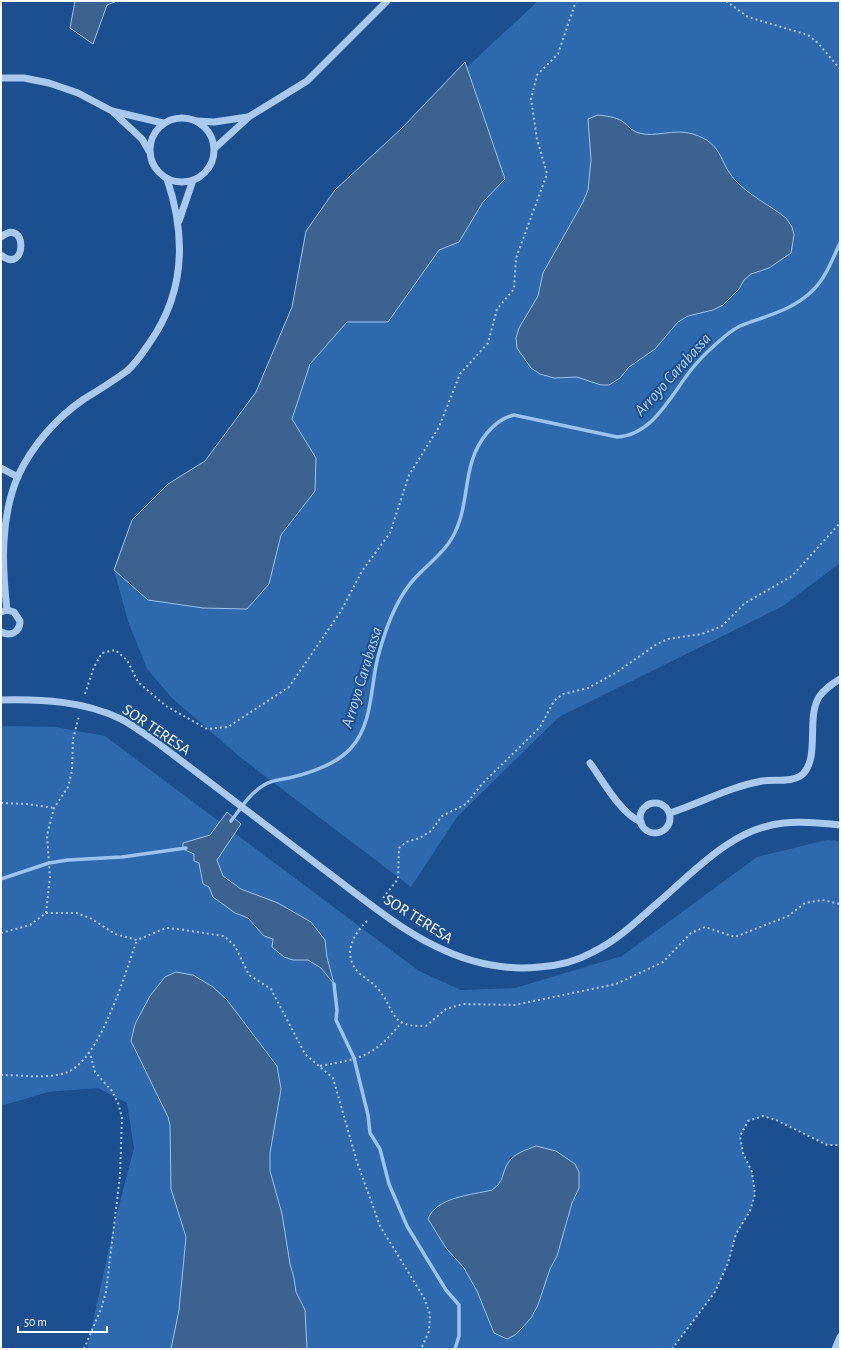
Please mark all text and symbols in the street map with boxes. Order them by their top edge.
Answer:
water label: Arroyo Carabassa [630,330,714,420]
water label: Arroyo Carabassa [338,624,385,731]
street label: SOR TERESA [120,701,193,758]
street label: SOR TERESA [381,891,456,946]
scale bar [18,1308,107,1334]
text: 50 m [24,1316,47,1328]

